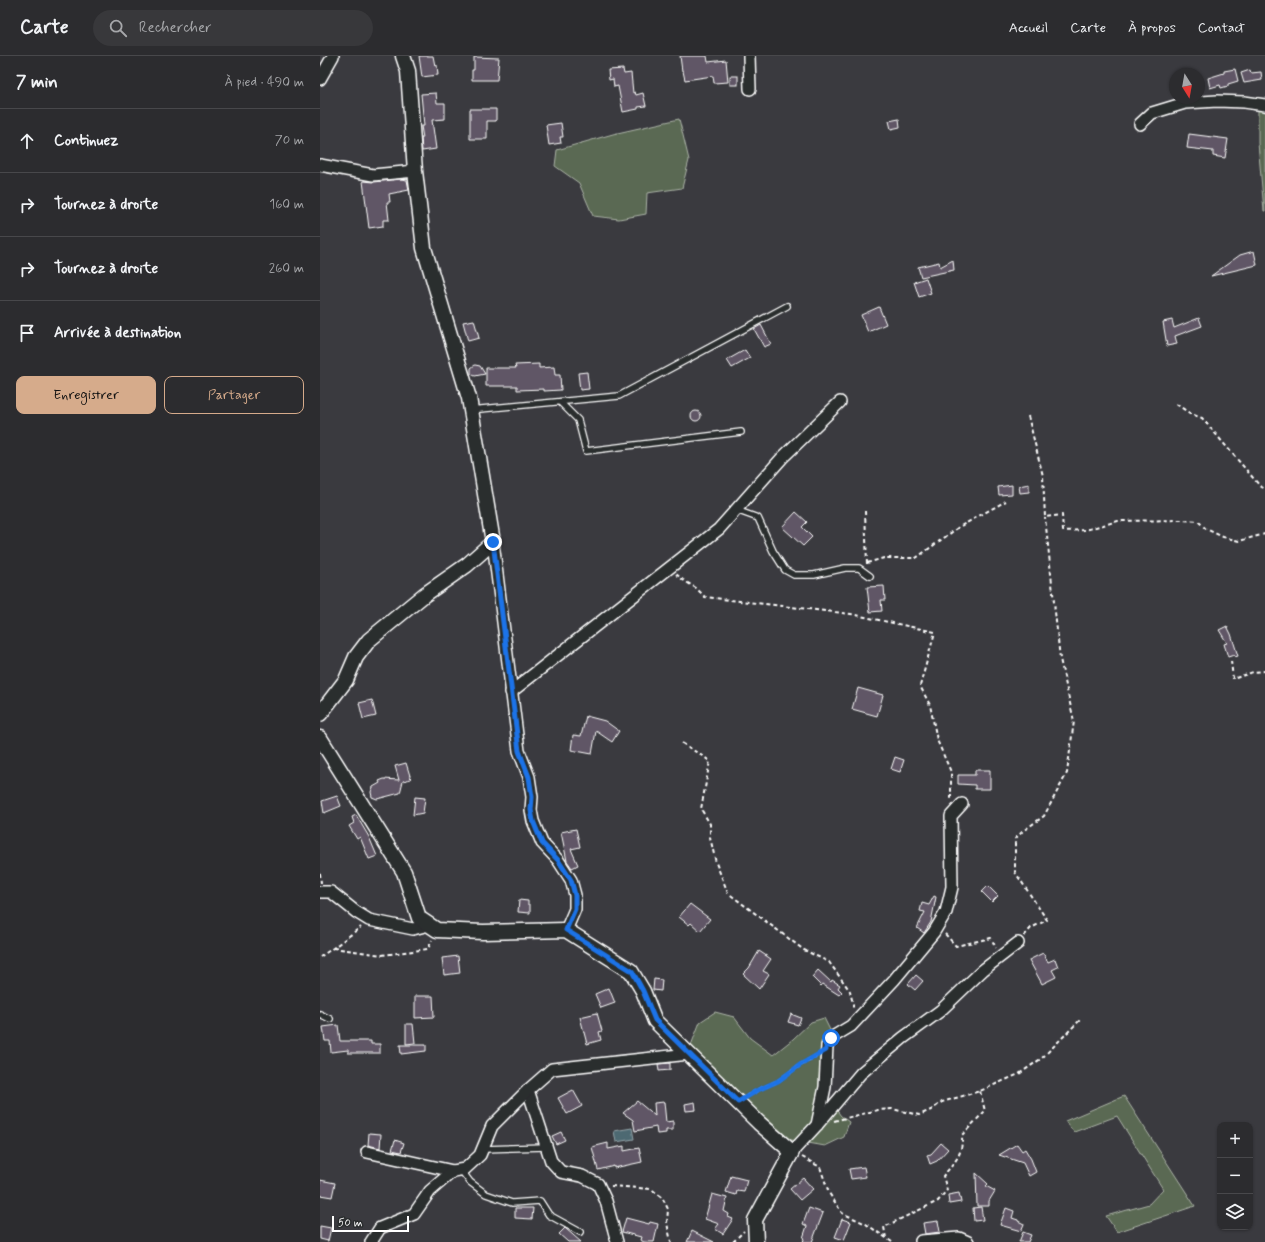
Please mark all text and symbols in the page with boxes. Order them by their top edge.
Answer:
search box [93,10,373,46]
text: Carte [20,15,69,40]
icon: search [107,17,129,39]
text: Rechercher [139,18,212,38]
text: Accueil [1009,19,1048,37]
text: Carte [1070,19,1106,37]
text: À propos [1128,19,1176,37]
text: Contact [1198,19,1245,37]
north arrow [1169,68,1205,104]
text: 7 min [16,71,58,93]
text: À pied · 490 m [224,74,304,91]
icon: ahead [16,130,38,152]
text: Continuez [54,131,118,151]
text: 70 m [275,132,304,149]
icon: right [16,194,38,216]
text: Tournez à droite [54,195,158,215]
text: 160 m [269,196,304,213]
icon: right [16,258,38,280]
text: Tournez à droite [54,259,158,279]
text: 260 m [269,260,304,277]
icon: arrive [16,322,38,344]
text: Arrivée à destination [54,323,181,343]
button: Enregistrer [16,376,156,414]
button: Partager [164,376,304,414]
route end [484,533,502,551]
route start [822,1029,840,1047]
map controls [1217,1122,1253,1230]
button: + [1217,1122,1253,1158]
button: − [1217,1158,1253,1194]
button: layers [1217,1194,1253,1230]
scale bar [332,1214,409,1233]
text: 50 m [338,1216,363,1230]

